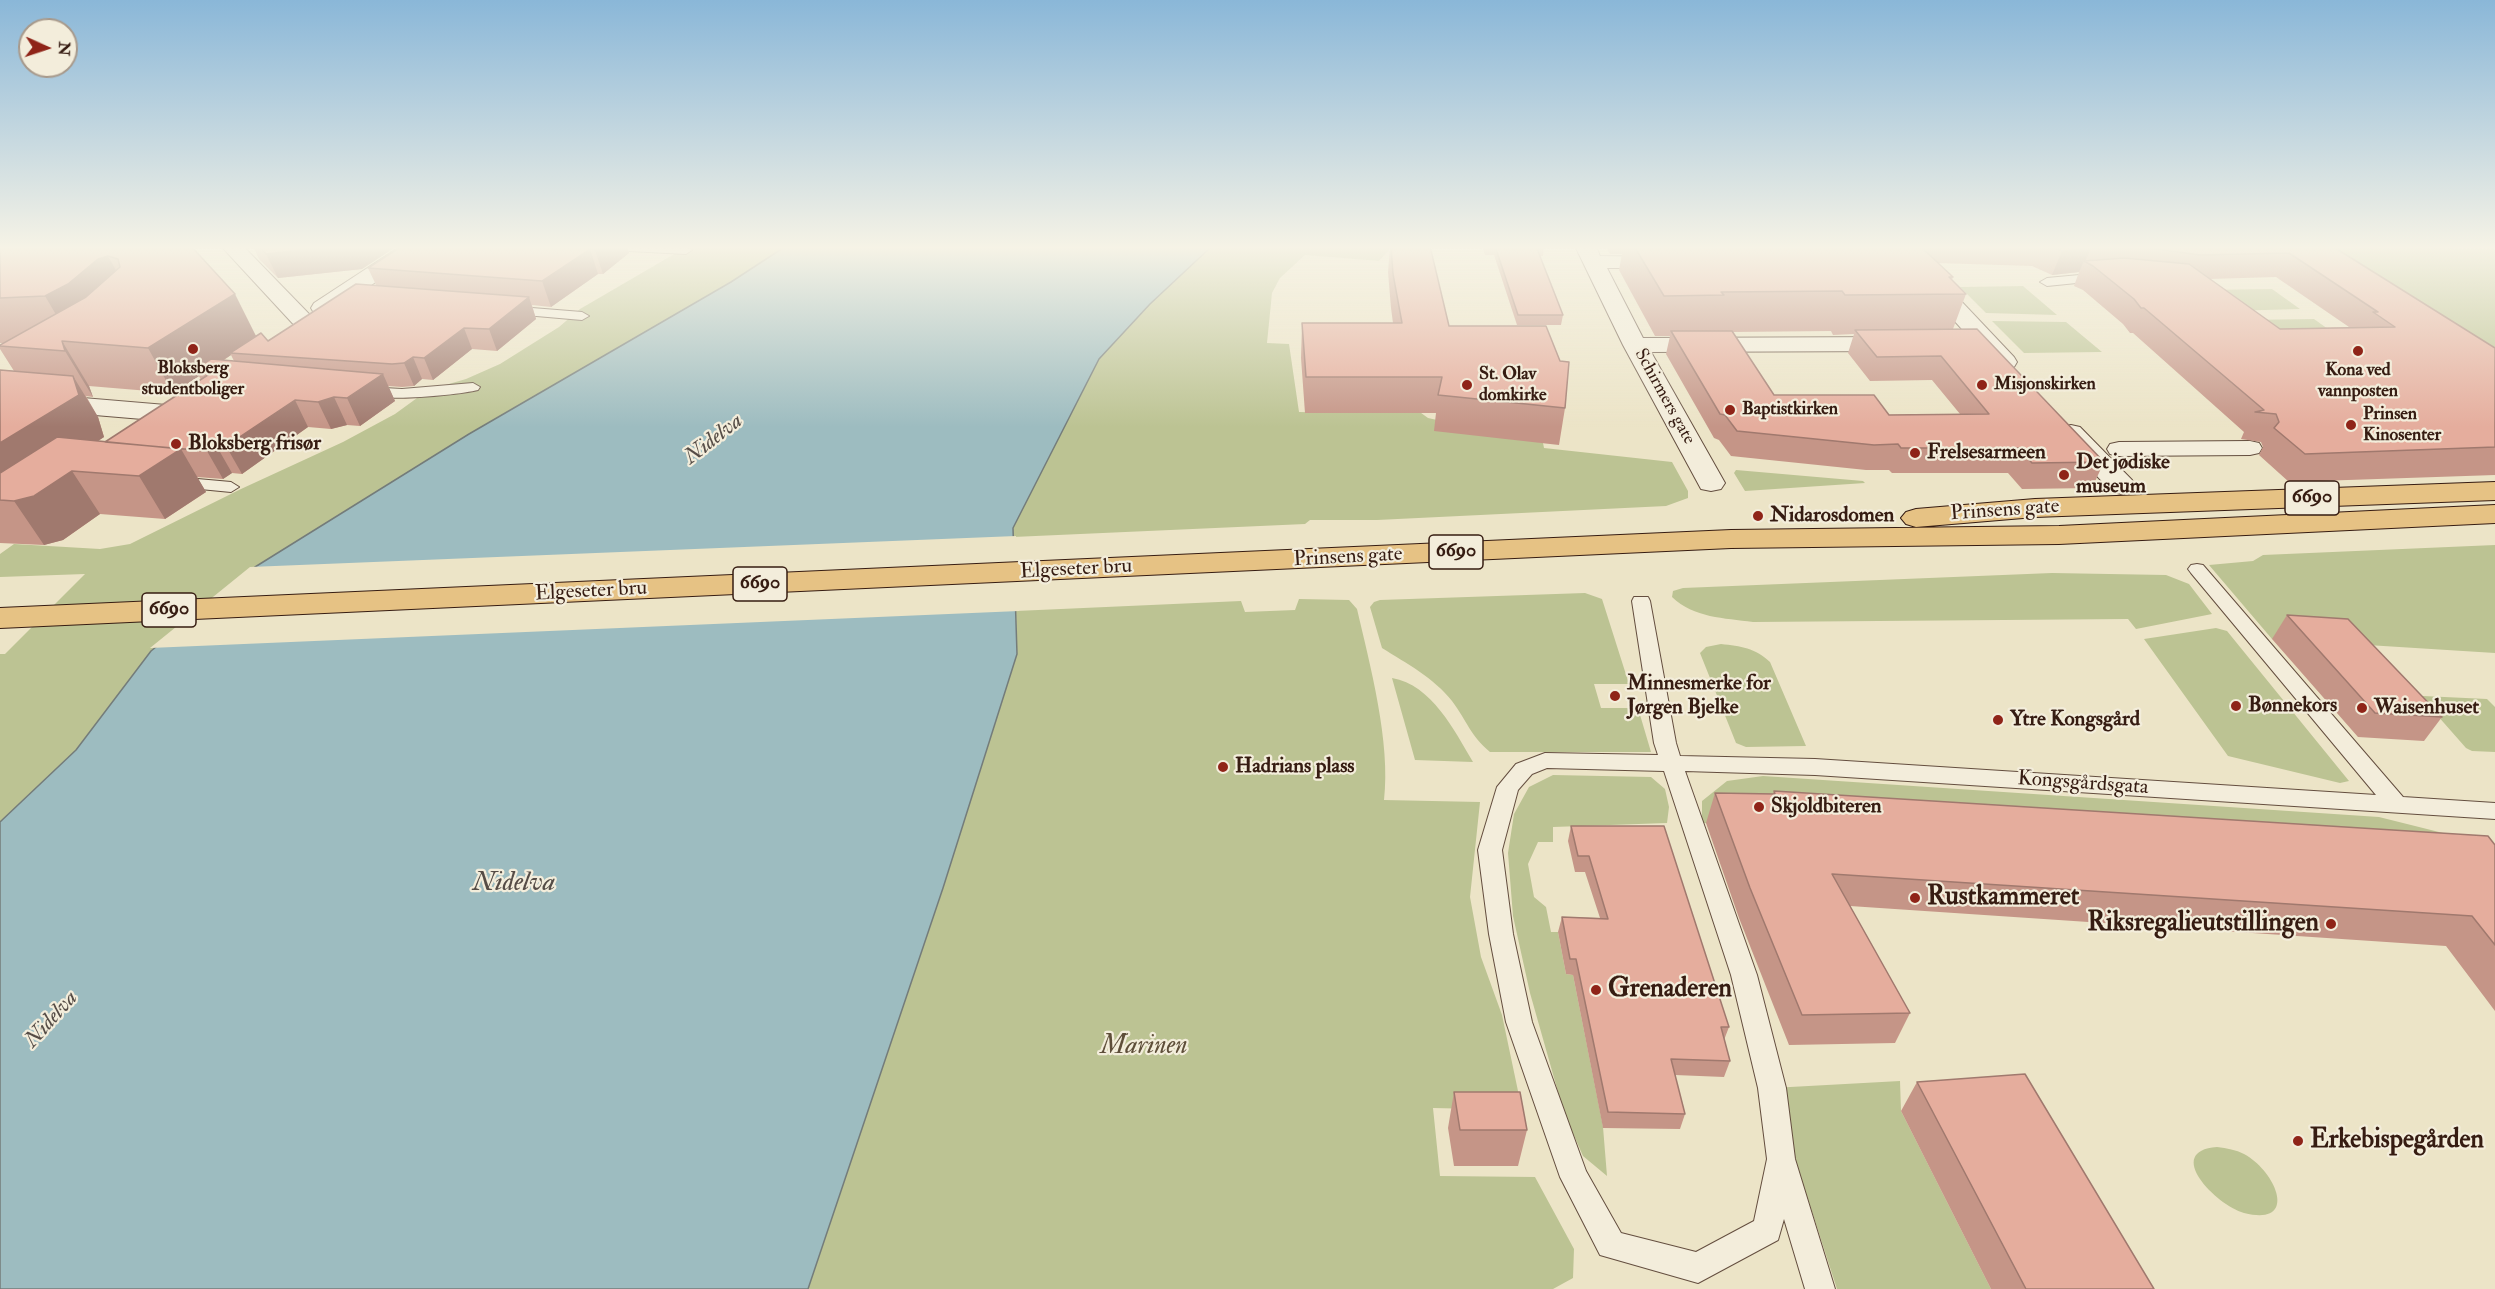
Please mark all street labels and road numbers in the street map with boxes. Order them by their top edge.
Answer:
street label: Schirmers gate [1629,345,1699,449]
road number: 6690 [2285,481,2339,515]
street label: Prinsens gate [1950,495,2060,527]
road number: 6690 [1429,535,1483,569]
street label: Prinsens gate [1293,543,1403,573]
street label: Elgeseter bru [1019,554,1133,586]
road number: 6690 [733,567,787,601]
street label: Elgeseter bru [534,576,648,608]
road number: 6690 [142,593,196,627]
street label: Kongsgårdsgata [2017,767,2149,801]

